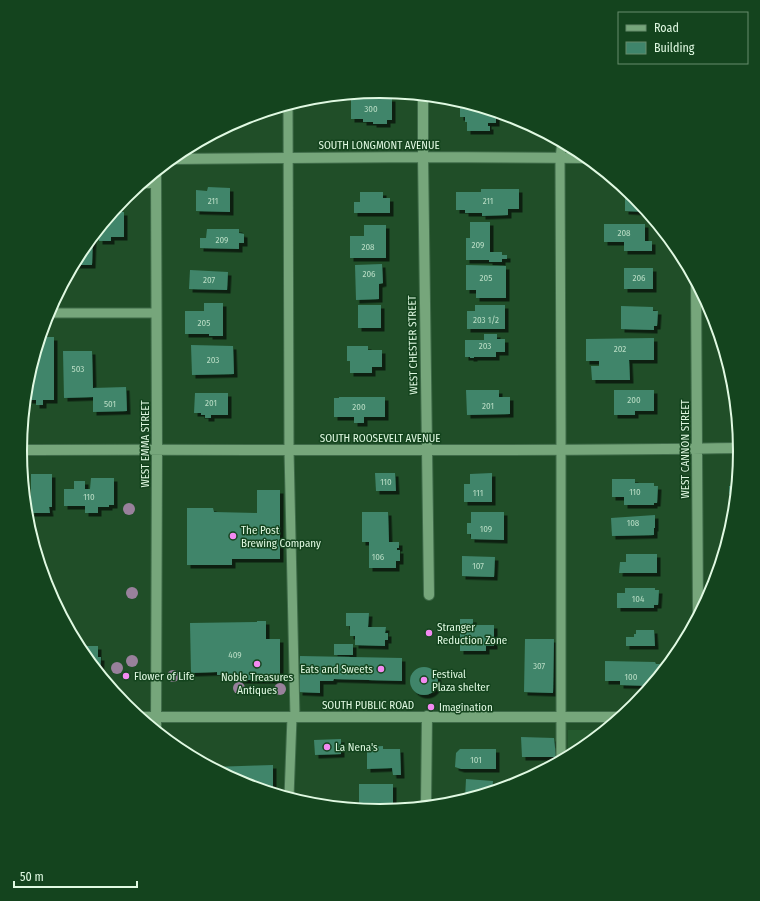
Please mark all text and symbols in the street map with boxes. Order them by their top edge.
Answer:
legend [618,12,748,64]
text: Road [654,21,679,35]
text: Building [654,41,695,55]
house number: 300 [364,104,378,114]
street label: SOUTH LONGMONT AVENUE [318,139,440,152]
house number: 211 [208,196,218,206]
house number: 211 [483,196,493,206]
house number: 208 [617,228,631,238]
house number: 209 [216,235,228,245]
house number: 209 [472,240,484,250]
house number: 208 [361,242,375,252]
house number: 206 [362,269,376,279]
house number: 205 [480,273,492,283]
house number: 206 [632,273,646,283]
house number: 207 [203,275,215,285]
street label: WEST CHESTER STREET [406,294,420,395]
house number: 203 1/2 [473,315,499,325]
house number: 205 [198,318,210,328]
house number: 203 [479,341,491,351]
house number: 202 [614,344,626,354]
house number: 203 [207,355,219,365]
house number: 503 [72,364,84,374]
house number: 200 [627,395,641,405]
house number: 201 [205,398,217,408]
house number: 501 [104,399,116,409]
street label: WEST CANNON STREET [679,399,692,498]
street label: WEST EMMA STREET [139,400,152,488]
house number: 201 [482,401,494,411]
house number: 200 [352,402,366,412]
street label: SOUTH ROOSEVELT AVENUE [320,432,440,445]
house number: 110 [380,477,392,487]
house number: 110 [629,487,641,497]
house number: 111 [473,488,483,498]
house number: 110 [83,492,95,502]
house number: 108 [627,518,640,528]
place label: The Post Brewing Company [241,524,321,550]
house number: 109 [480,524,492,534]
marker: The Post Brewing Company [228,531,238,541]
house number: 106 [372,552,385,562]
house number: 107 [472,561,484,571]
house number: 104 [632,594,645,604]
place label: Stranger Reduction Zone [437,621,507,647]
marker: Stranger Reduction Zone [424,628,434,638]
house number: 409 [228,650,242,660]
marker: Noble Treasures Antiques [252,659,262,669]
house number: 307 [533,661,545,671]
place label: Eats and Sweets [300,663,373,676]
marker: Eats and Sweets [376,664,386,674]
place label: Festival Plaza shelter [432,668,490,694]
place label: Flower of Life [134,670,194,683]
marker: Flower of Life [121,671,131,681]
place label: Noble Treasures Antiques [221,671,293,697]
house number: 100 [625,672,638,682]
marker: Festival Plaza shelter [419,675,429,685]
street label: SOUTH PUBLIC ROAD [322,699,414,712]
place label: Imagination [439,701,493,714]
marker: Imagination [426,702,436,712]
place label: La Nena's [335,741,378,754]
marker: La Nena's [322,742,332,752]
house number: 101 [470,755,482,765]
scale bar [14,863,137,889]
text: 50 m [20,870,44,884]

